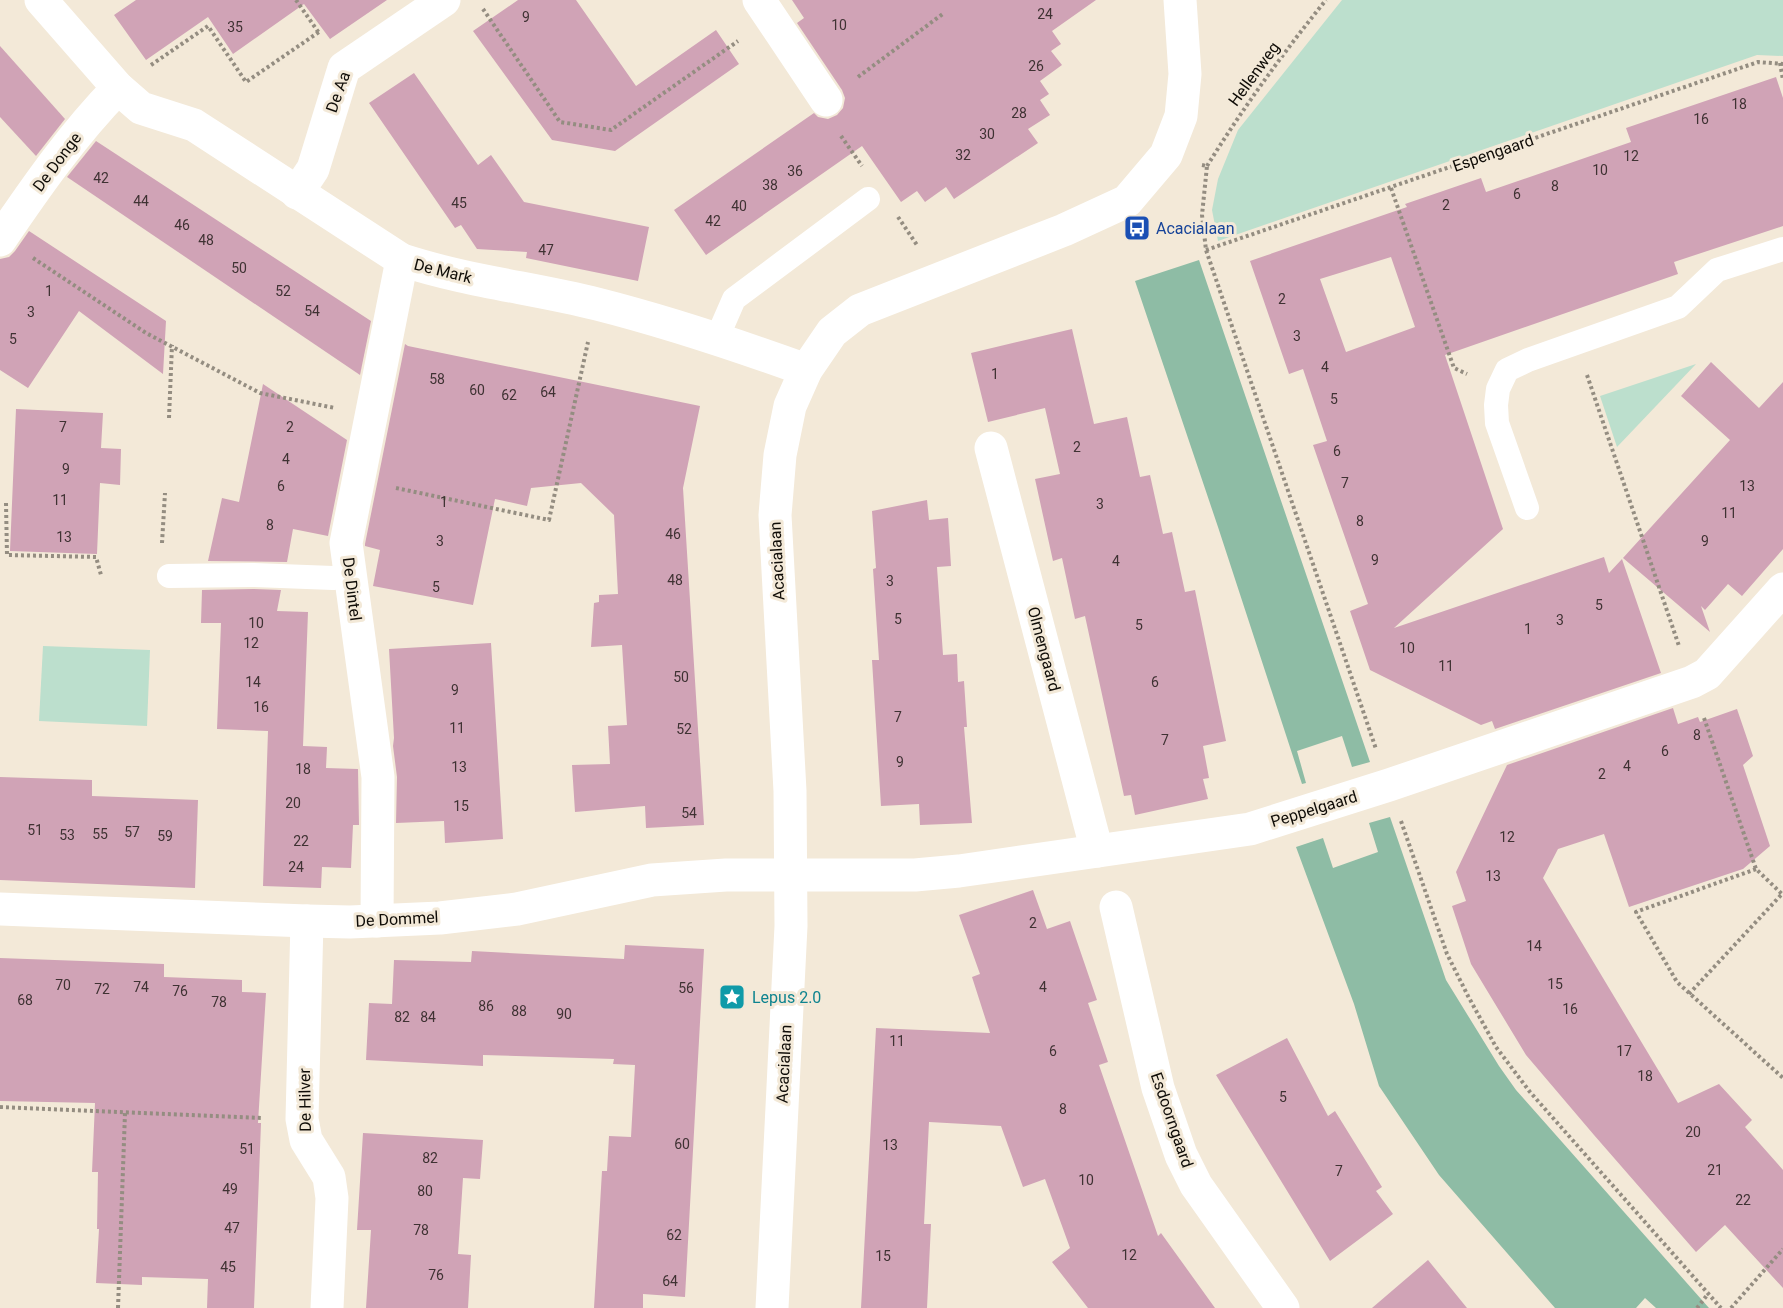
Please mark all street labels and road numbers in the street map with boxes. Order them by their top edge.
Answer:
street label: Hellenweg [1224,38,1284,110]
street label: De Aa [322,69,354,115]
street label: De Donge [29,129,85,195]
street label: Espengaard [1450,130,1536,176]
street label: De Mark [412,255,475,288]
street label: Acacialaan [765,521,789,601]
street label: De Dintel [339,556,365,622]
street label: Olmengaard [1024,605,1064,693]
street label: Peppelgaard [1268,787,1360,831]
street label: De Dommel [355,907,439,931]
street label: Acacialaan [772,1024,796,1104]
street label: De Hilver [295,1067,315,1132]
street label: Esdoorngaard [1147,1070,1197,1170]

